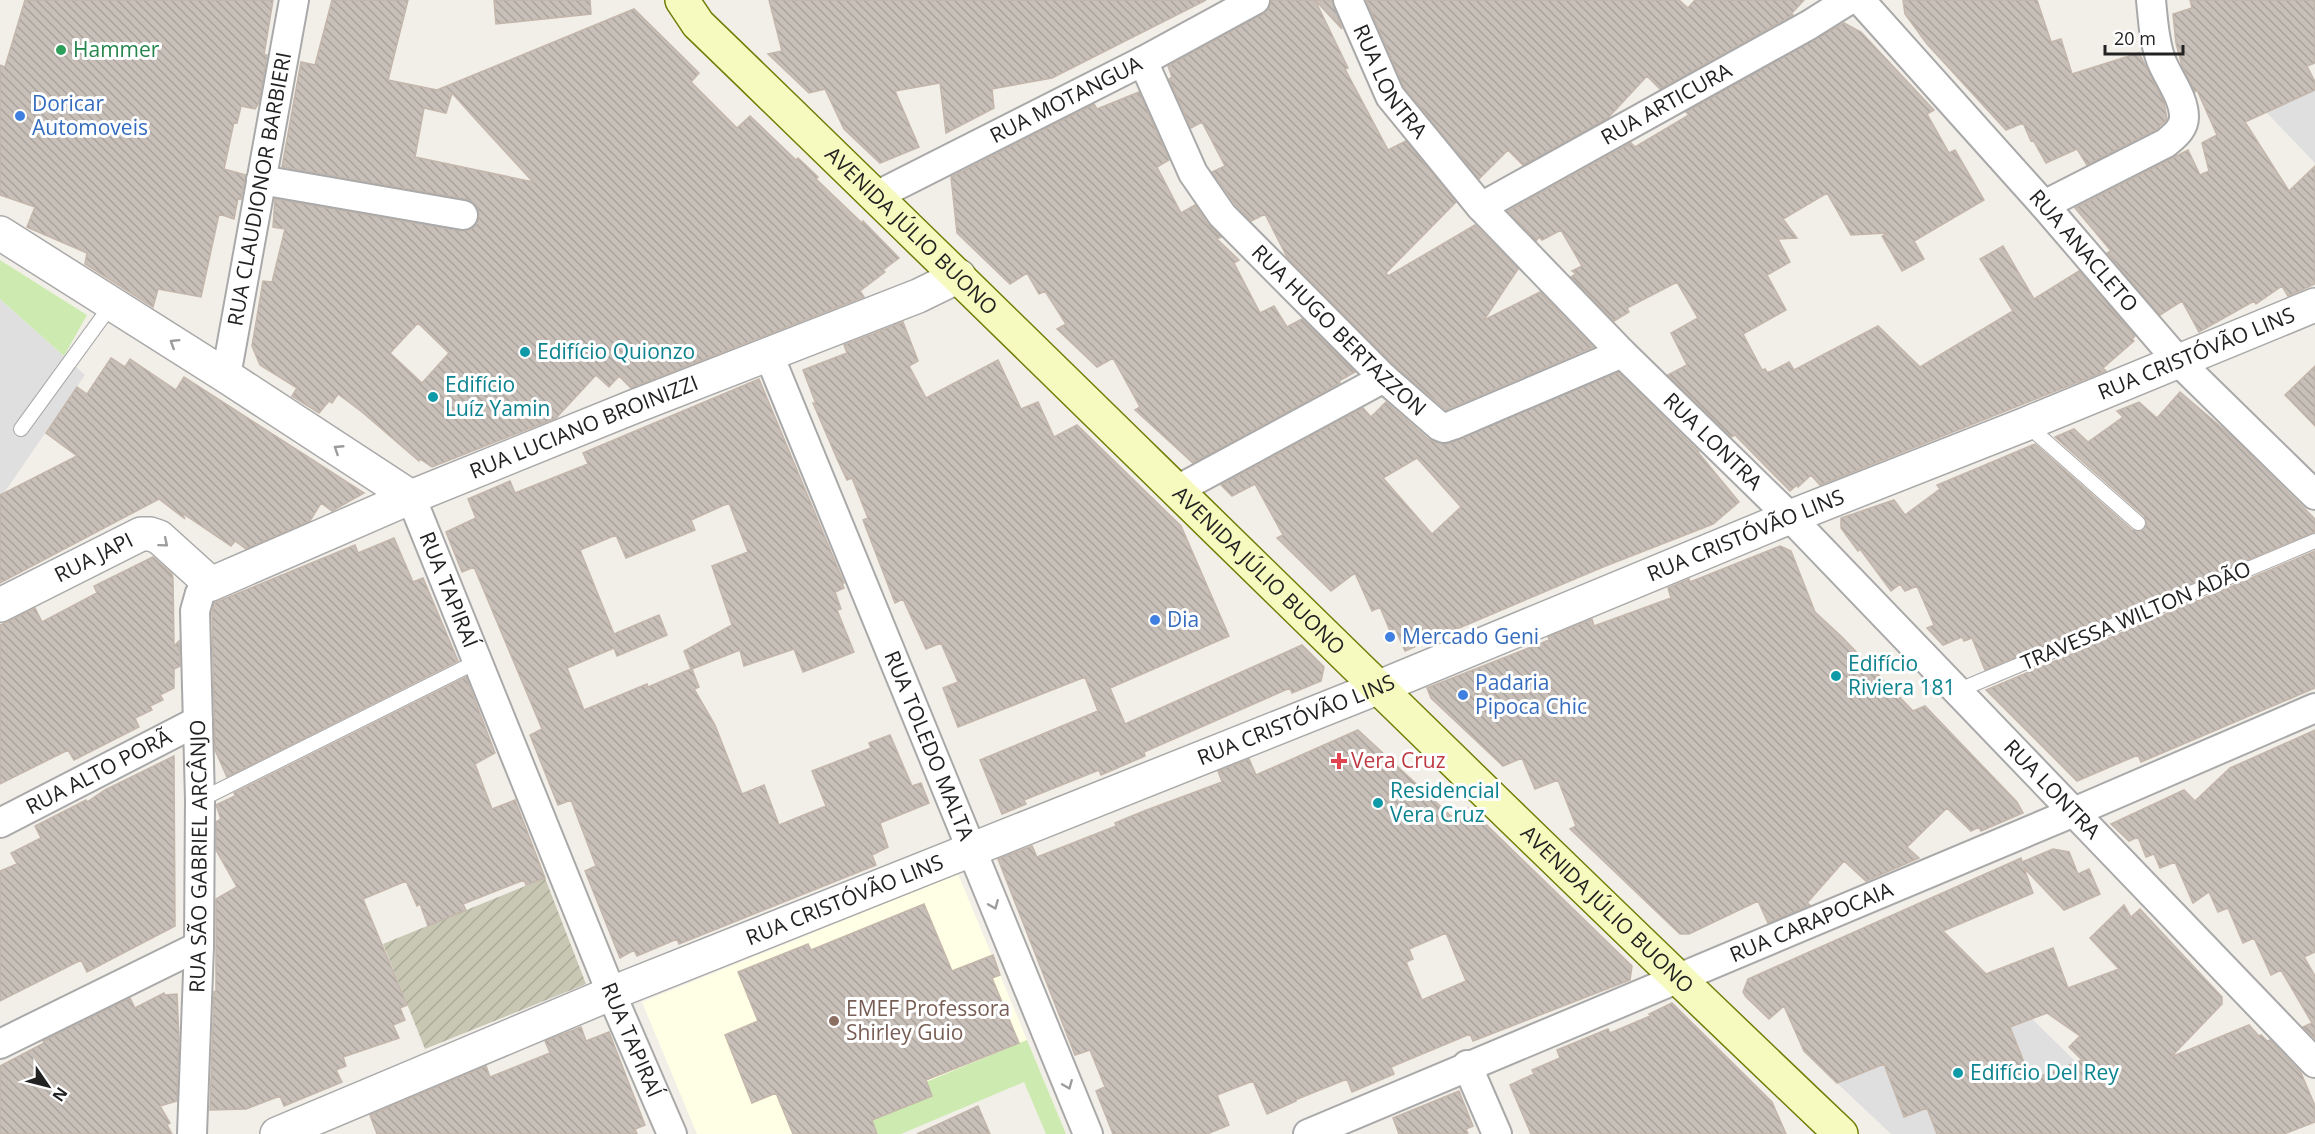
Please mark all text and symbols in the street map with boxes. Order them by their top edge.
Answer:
scale bar [2105,18,2183,56]
street label: RUA LONTRA [1347,20,1435,144]
text: 20 m [2114,26,2156,50]
place label: Hammer [73,35,160,63]
marker: Hammer [54,43,68,57]
street label: RUA MOTANGUA [985,49,1147,149]
street label: RUA CLAUDIONOR BARBIERI [220,50,297,328]
street label: RUA ARTICURA [1595,55,1737,151]
place label: Doricar Automoveis [32,89,148,141]
marker: Doricar Automoveis [13,109,27,123]
street label: AVENIDA JÚLIO BUONO [820,140,1004,321]
street label: RUA ANACLETO [2024,183,2145,317]
street label: RUA HUGO BERTAZZON [1246,238,1433,422]
street label: RUA CRISTÓVÃO LINS [2093,300,2299,406]
place label: Edifício Quionzo [537,337,695,365]
one-way arrow [170,339,181,350]
marker: Edifício Quionzo [518,345,532,359]
street label: RUA LUCIANO BROINIZZI [465,368,702,485]
place label: Edifício Luíz Yamin [445,370,550,422]
street label: RUA LONTRA [1658,386,1769,496]
marker: Edifício Luíz Yamin [426,390,440,404]
one-way arrow [334,445,345,456]
street label: AVENIDA JÚLIO BUONO [1167,480,1352,660]
street label: RUA CRISTÓVÃO LINS [1643,482,1848,588]
street label: RUA JAPI [49,525,137,588]
street label: RUA TAPIRAÍ [413,527,485,652]
one-way arrow [157,536,168,547]
street label: TRAVESSA WILTON ADÃO [2016,554,2255,676]
place label: Dia [1167,605,1199,633]
marker: Dia [1148,613,1162,627]
place label: Mercado Geni [1402,622,1539,650]
marker: Mercado Geni [1383,630,1397,644]
street label: RUA TOLEDO MALTA [878,646,981,845]
place label: Edifício Riviera 181 [1848,649,1956,701]
street label: RUA CRISTÓVÃO LINS [1193,667,1399,771]
place label: Padaria Pipoca Chic [1475,668,1587,720]
marker: Edifício Riviera 181 [1829,669,1843,683]
marker: Padaria Pipoca Chic [1456,688,1470,702]
street label: RUA SÃO GABRIEL ARCÂNJO [182,719,213,993]
street label: RUA ALTO PORÃ [21,722,176,820]
street label: RUA LONTRA [1998,733,2108,845]
place label: Vera Cruz [1351,746,1446,774]
marker: Vera Cruz [1332,754,1346,768]
place label: Residencial Vera Cruz [1390,776,1500,828]
marker: Residencial Vera Cruz [1371,796,1385,810]
street label: AVENIDA JÚLIO BUONO [1515,819,1700,999]
street label: RUA CRISTÓVÃO LINS [741,847,947,951]
street label: RUA CARAPOCAIA [1725,875,1897,968]
one-way arrow [987,899,999,910]
street label: RUA TAPIRAÍ [595,978,669,1102]
place label: EMEF Professora Shirley Guio [846,994,1010,1046]
marker: EMEF Professora Shirley Guio [827,1014,841,1028]
north arrow [18,1056,78,1116]
place label: Edifício Del Rey [1970,1058,2119,1086]
marker: Edifício Del Rey [1951,1066,1965,1080]
one-way arrow [1061,1079,1073,1090]
text: N [48,1083,73,1106]

